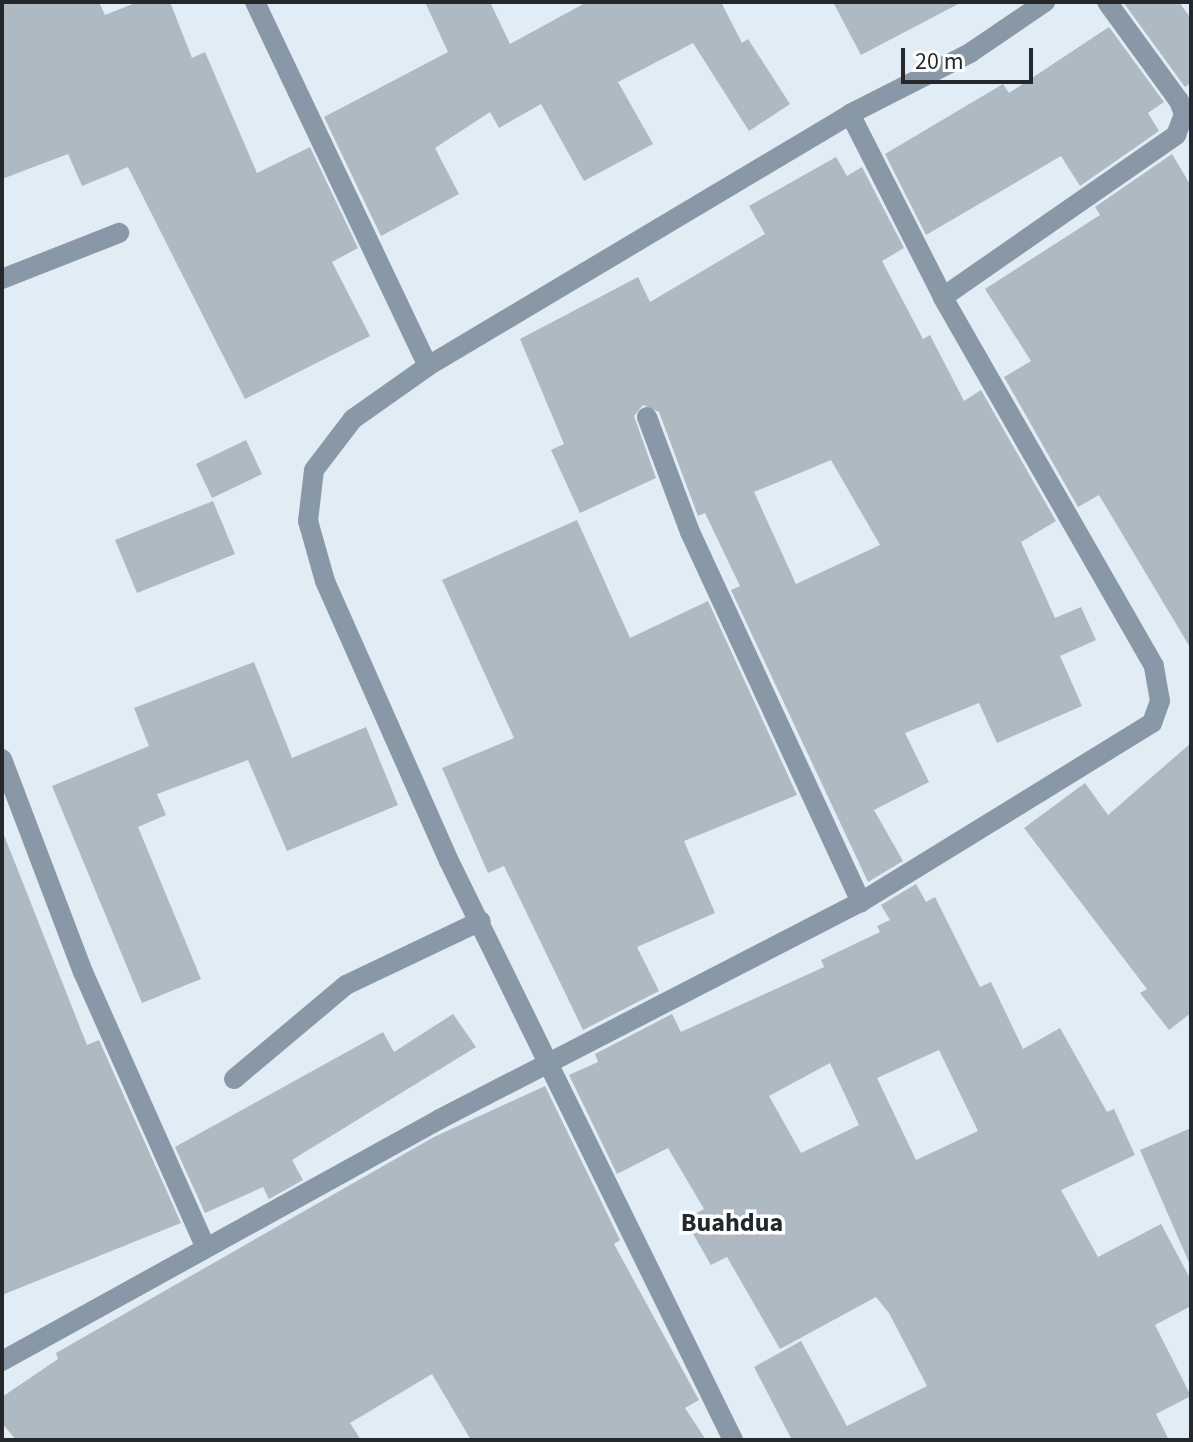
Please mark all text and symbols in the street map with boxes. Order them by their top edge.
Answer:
scale bar [905,32,1037,82]
text: 20 m [915,44,964,79]
district label: Buahdua [681,1207,783,1239]

